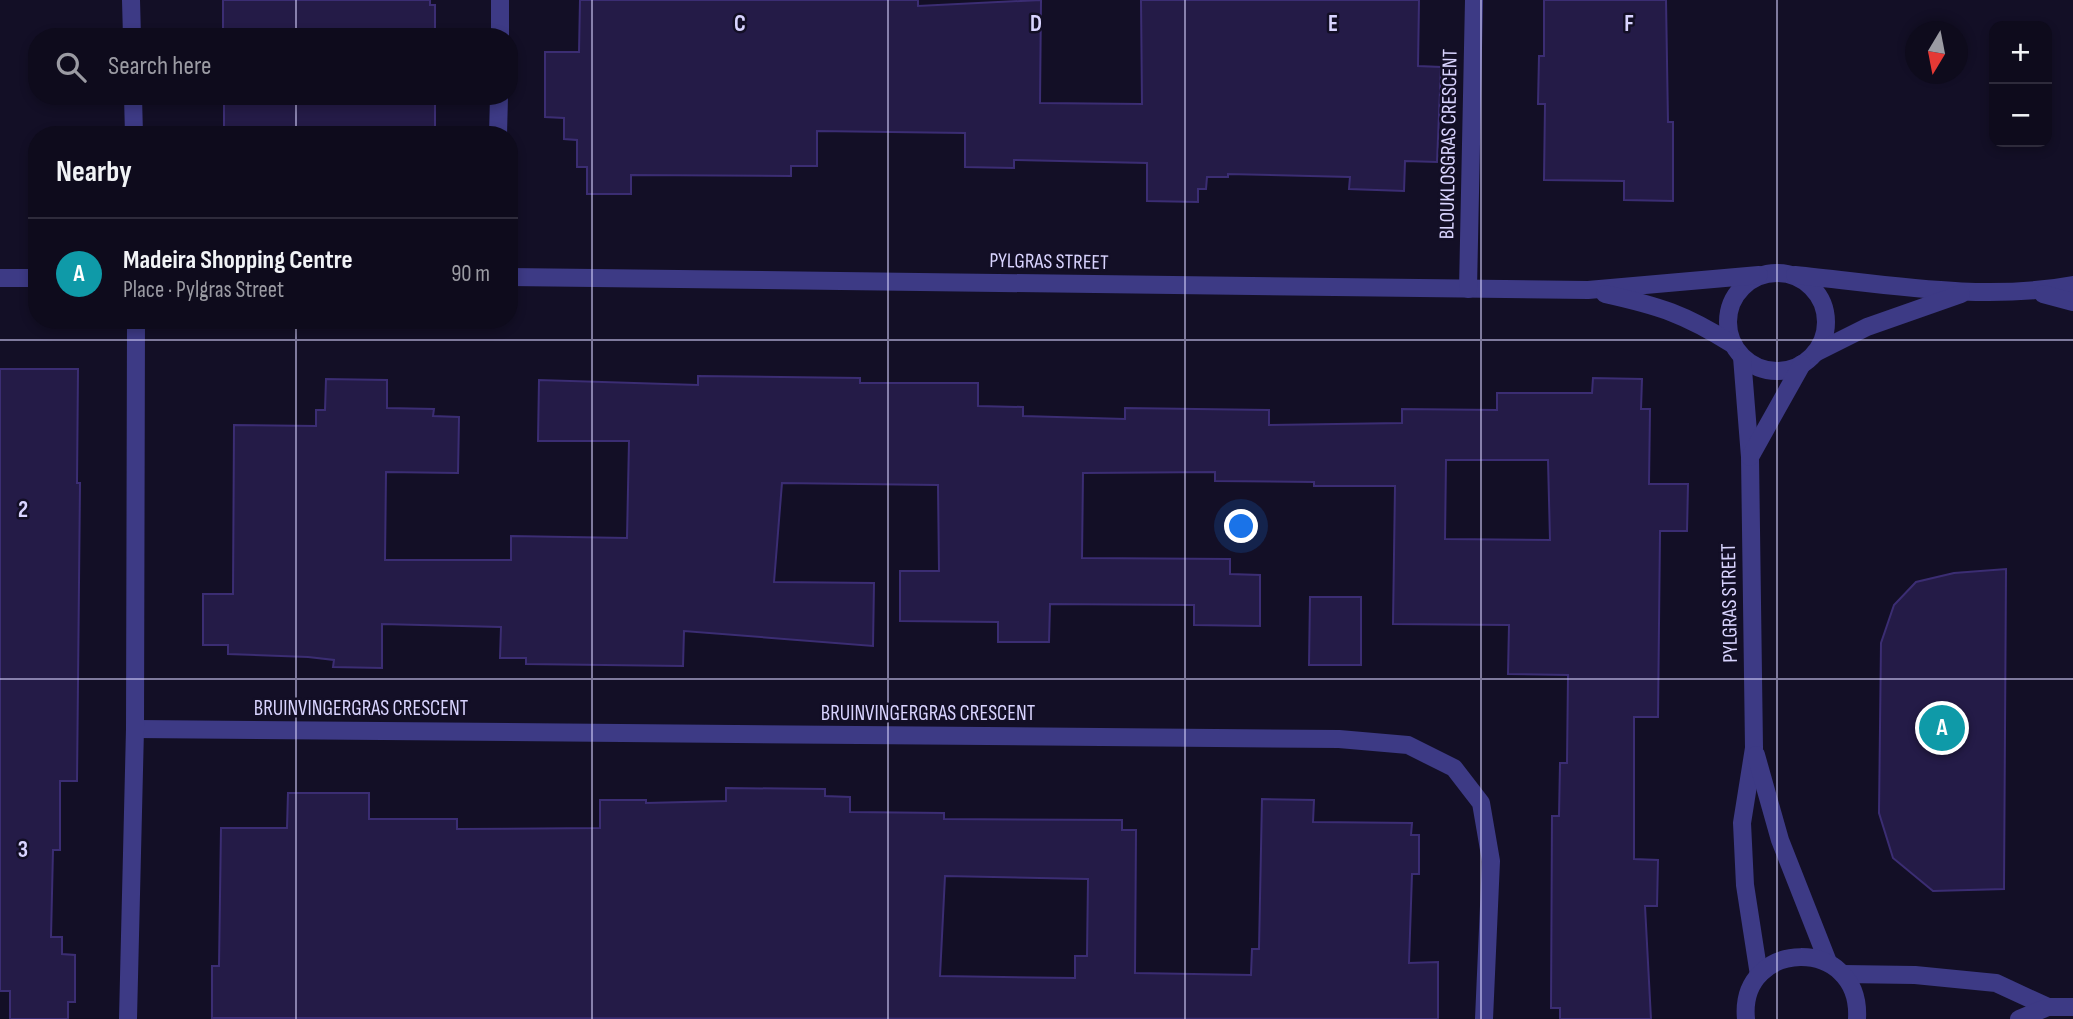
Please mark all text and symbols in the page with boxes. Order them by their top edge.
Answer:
text: C [734,10,746,38]
text: D [1030,10,1042,38]
text: E [1328,10,1338,38]
text: F [1624,10,1634,38]
north arrow [1905,21,1968,84]
map controls [1989,21,2052,147]
button: + [1989,21,2052,84]
search box [28,28,518,105]
icon: search [52,48,90,86]
street label: BLOUKLOSGRAS CRESCENT [1434,48,1463,239]
text: Search here [108,51,211,82]
button: − [1989,84,2052,147]
text: Nearby [56,154,132,190]
text: Madeira Shopping Centre [123,245,353,276]
street label: PYLGRAS STREET [989,248,1109,275]
text: A [74,260,84,288]
text: 90 m [451,260,490,288]
text: Place · Pylgras Street [123,276,284,304]
text: 2 [18,496,28,524]
your location [1224,509,1258,543]
street label: PYLGRAS STREET [1716,543,1743,663]
street label: BRUINVINGERGRAS CRESCENT [254,696,469,721]
street label: BRUINVINGERGRAS CRESCENT [821,701,1036,726]
pin: A [1919,702,1965,754]
text: 3 [18,836,28,864]

